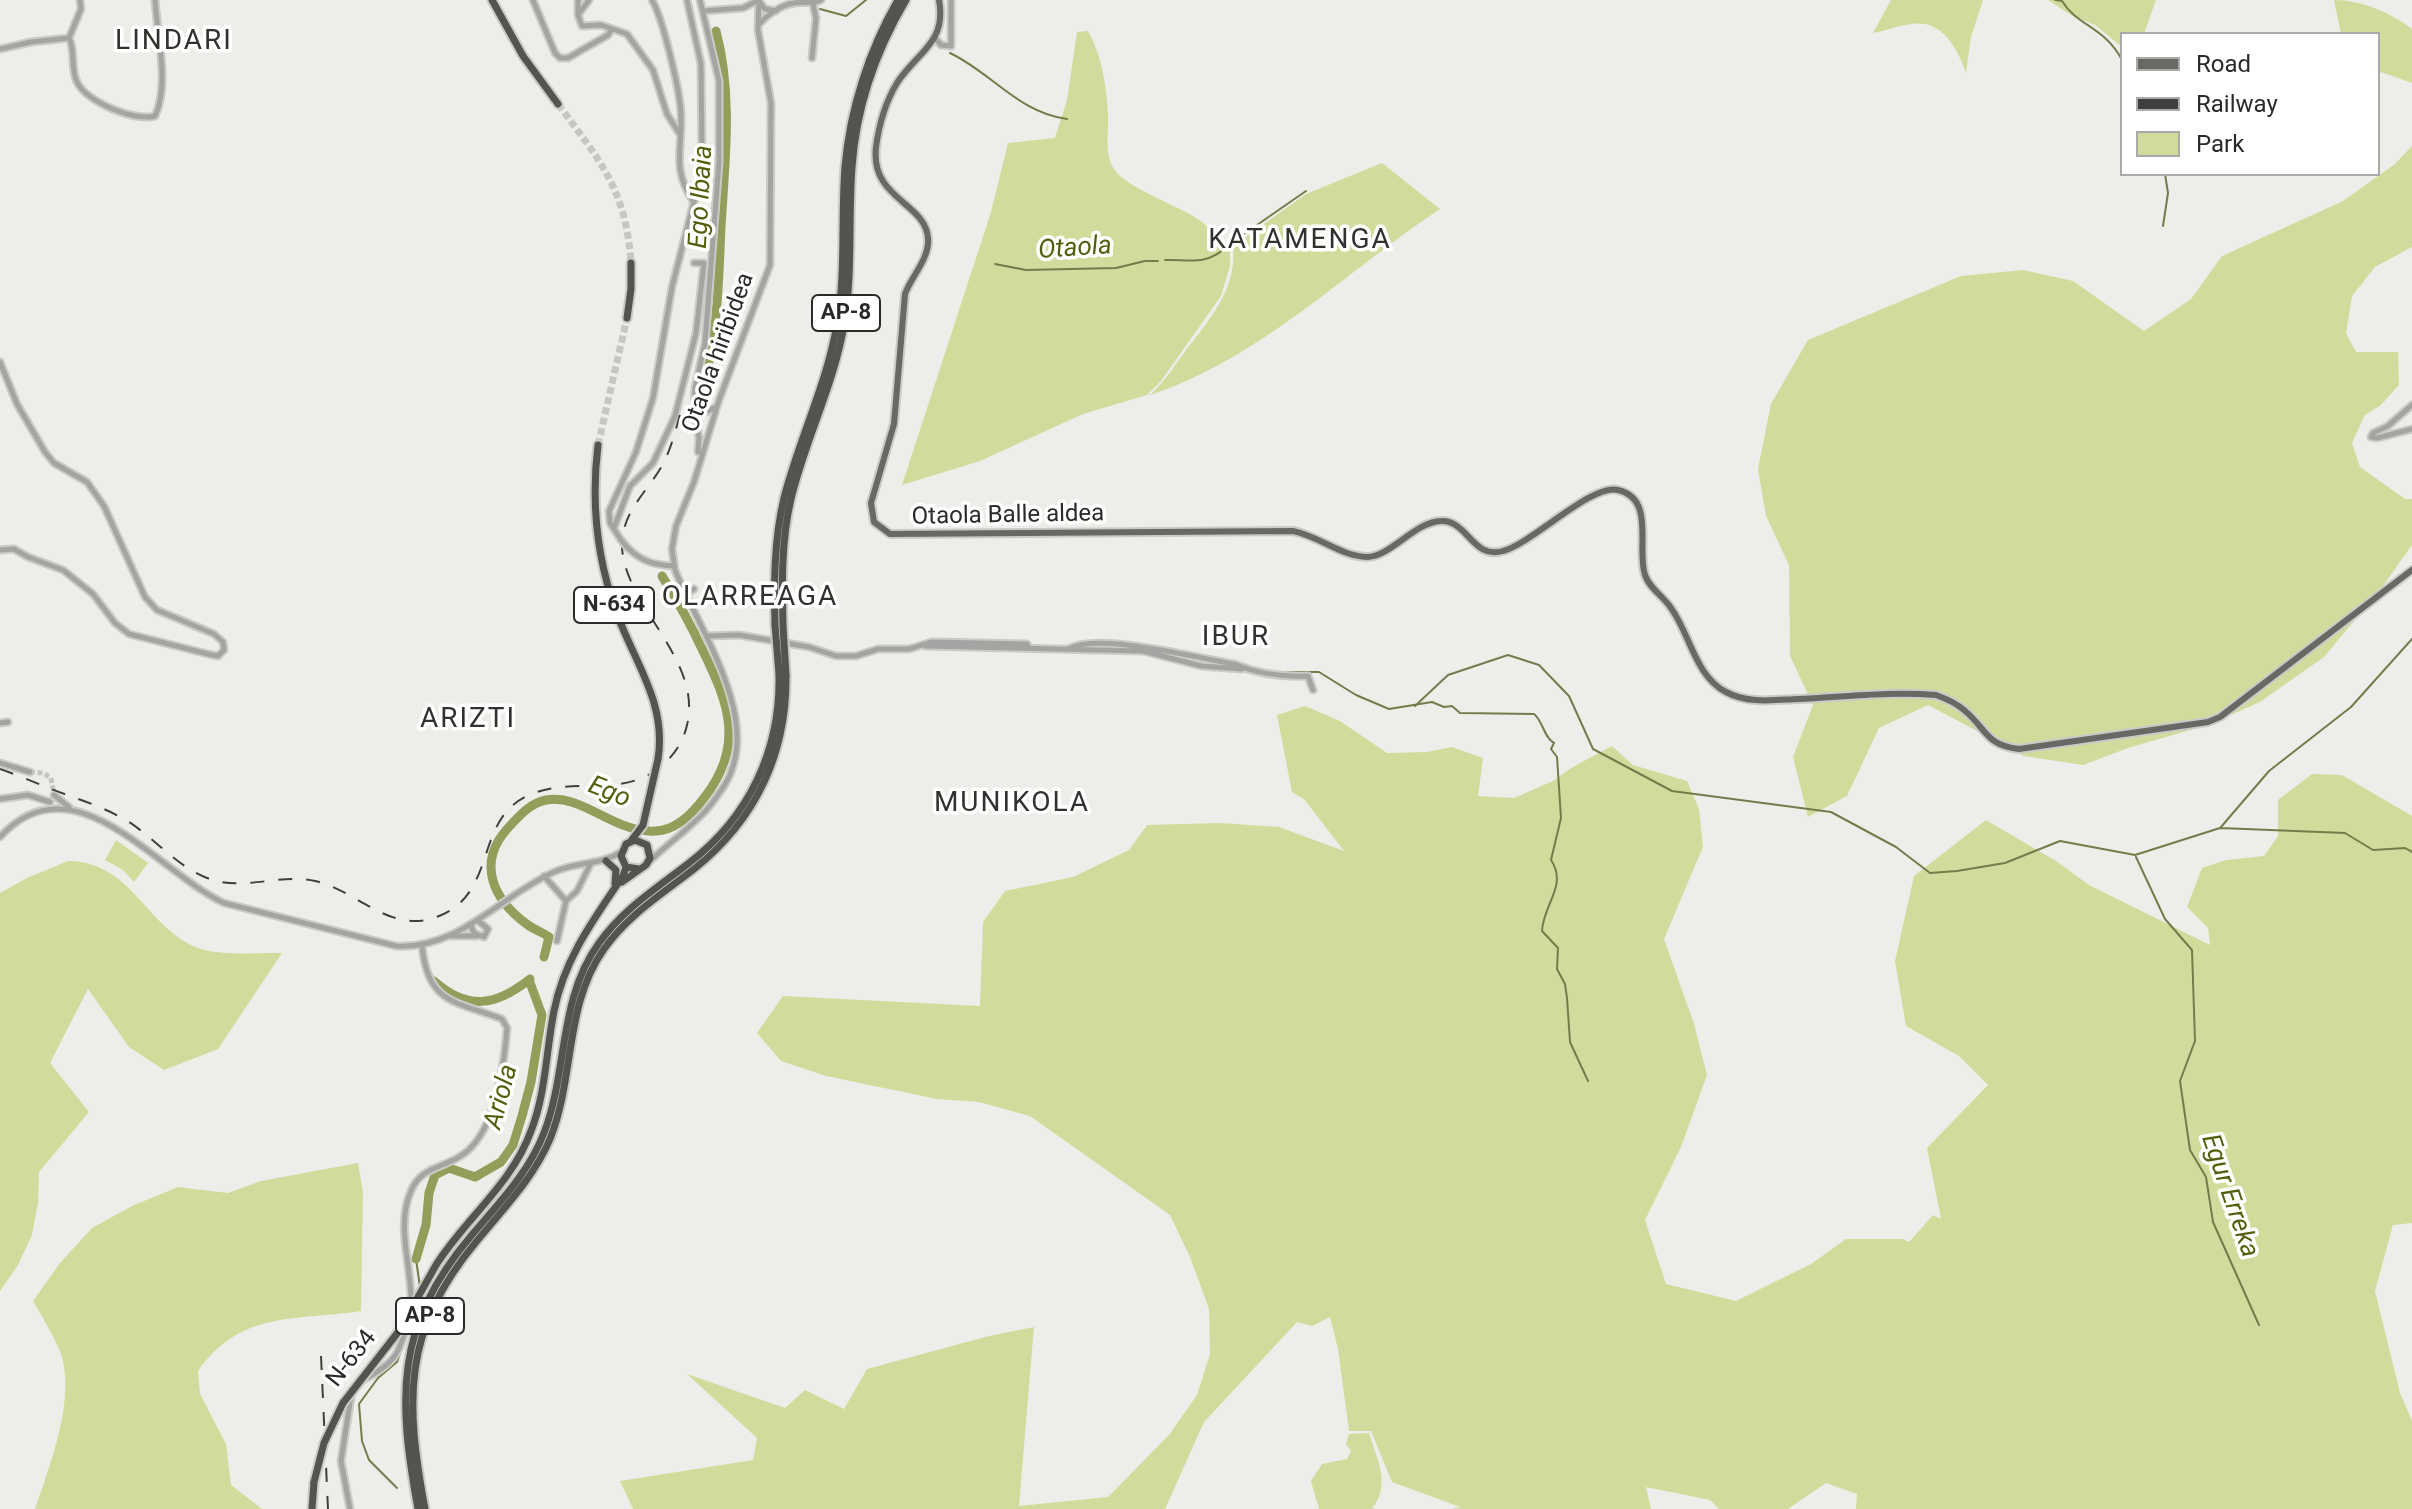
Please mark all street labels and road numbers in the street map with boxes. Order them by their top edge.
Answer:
street label: Otaola hiribidea [677,269,761,437]
road number: AP-8 [812,295,880,331]
street label: Otaola Balle aldea [912,500,1104,532]
road number: N-634 [574,587,654,623]
road number: AP-8 [396,1298,464,1334]
street label: N-634 [321,1325,383,1393]

